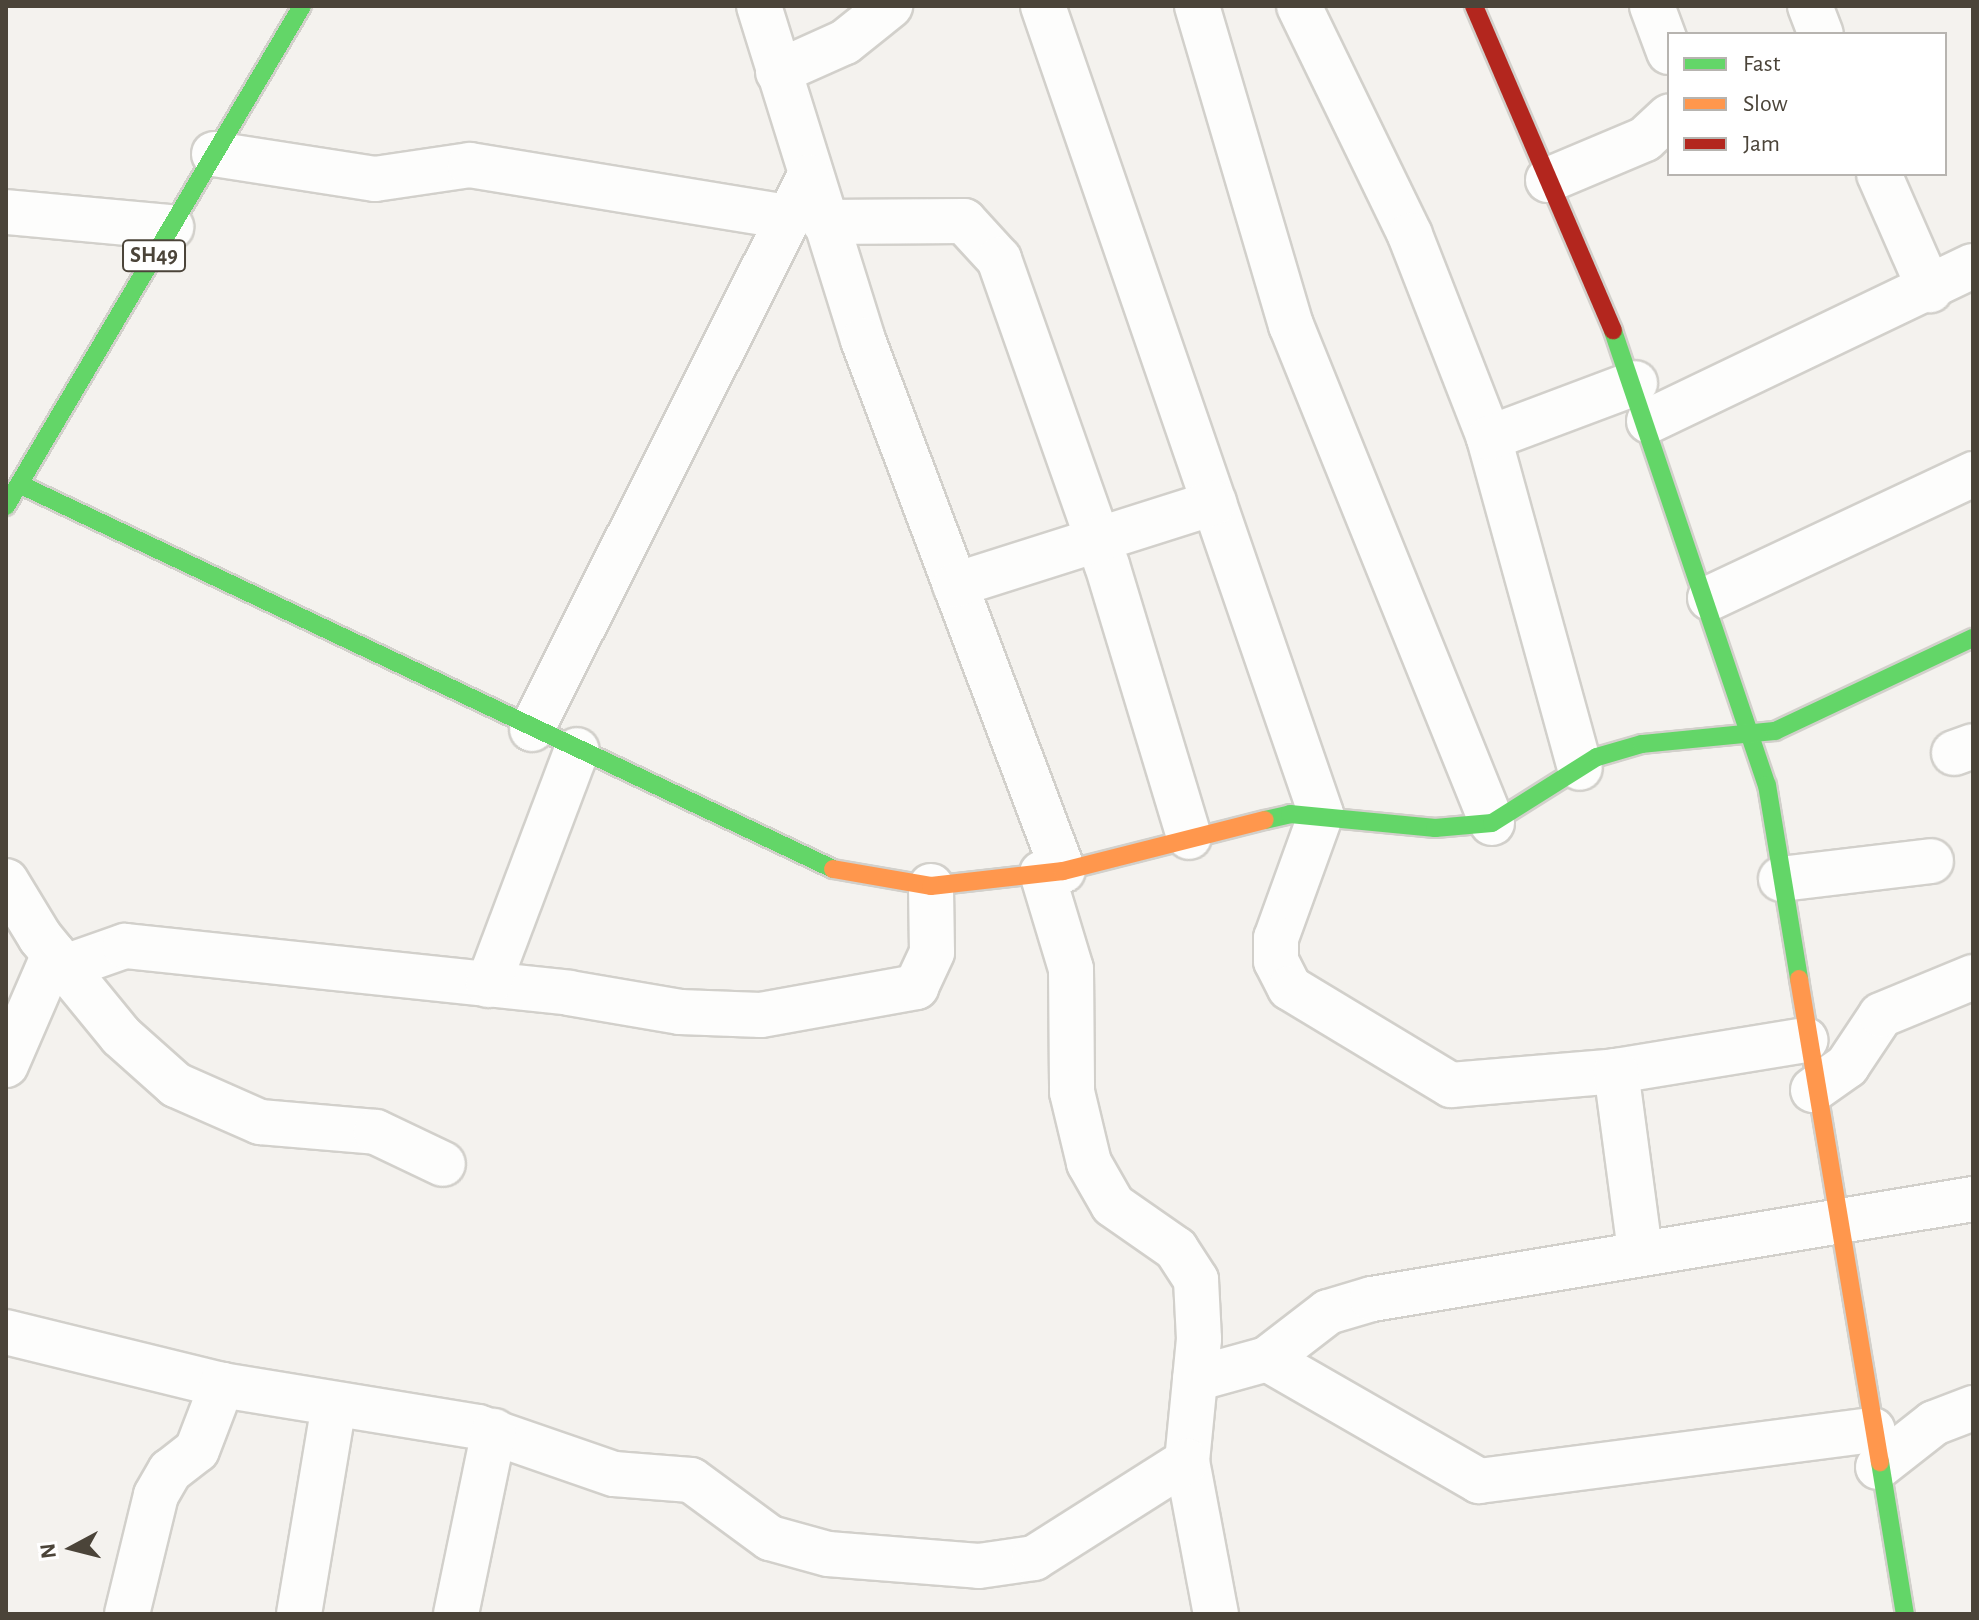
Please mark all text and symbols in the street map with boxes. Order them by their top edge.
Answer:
legend [1667,32,1947,176]
text: Fast [1743,52,1780,76]
text: Slow [1743,92,1788,116]
text: Jam [1743,132,1780,156]
road number: SH49 [122,238,186,274]
north arrow [32,1508,112,1588]
text: N [36,1542,60,1560]

